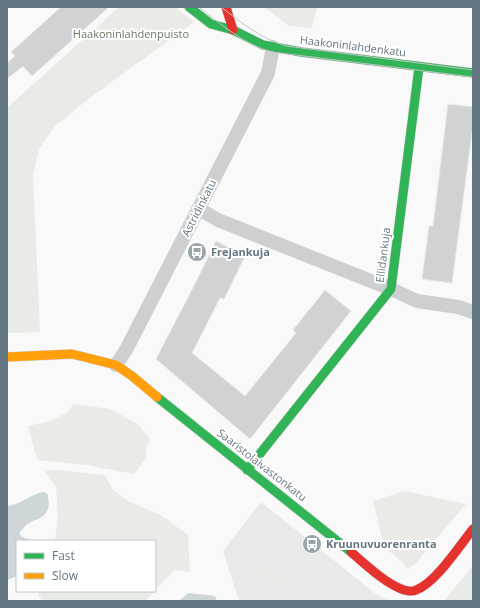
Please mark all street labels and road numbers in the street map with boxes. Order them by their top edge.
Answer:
street label: Haakoninlahdenkatu [299,32,407,59]
street label: Astridinkatu [178,177,219,239]
street label: Ellidankuja [372,227,393,283]
street label: Saaristolaivastonkatu [214,425,310,504]

